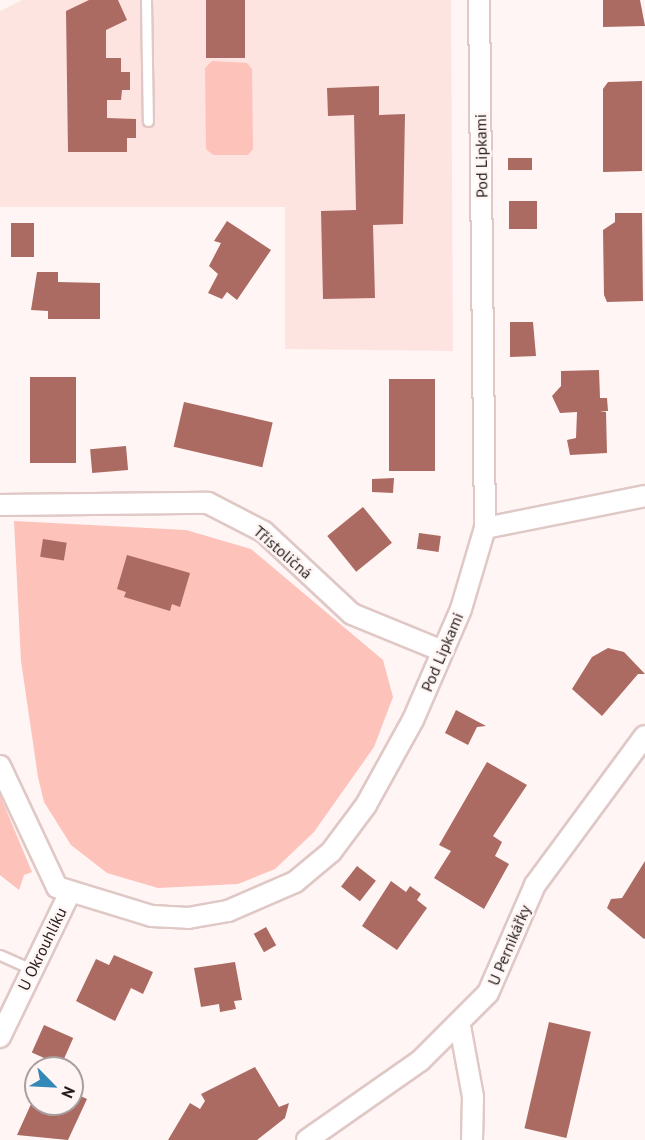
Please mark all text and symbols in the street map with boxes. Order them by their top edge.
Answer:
street label: Pod Lipkami [471,114,491,198]
street label: Třístoličná [250,521,316,583]
street label: Pod Lipkami [417,610,467,694]
street label: U Pernikářky [483,902,535,988]
street label: U Okrouhlíku [14,904,70,994]
north arrow [24,1056,84,1116]
text: N [57,1084,80,1101]

